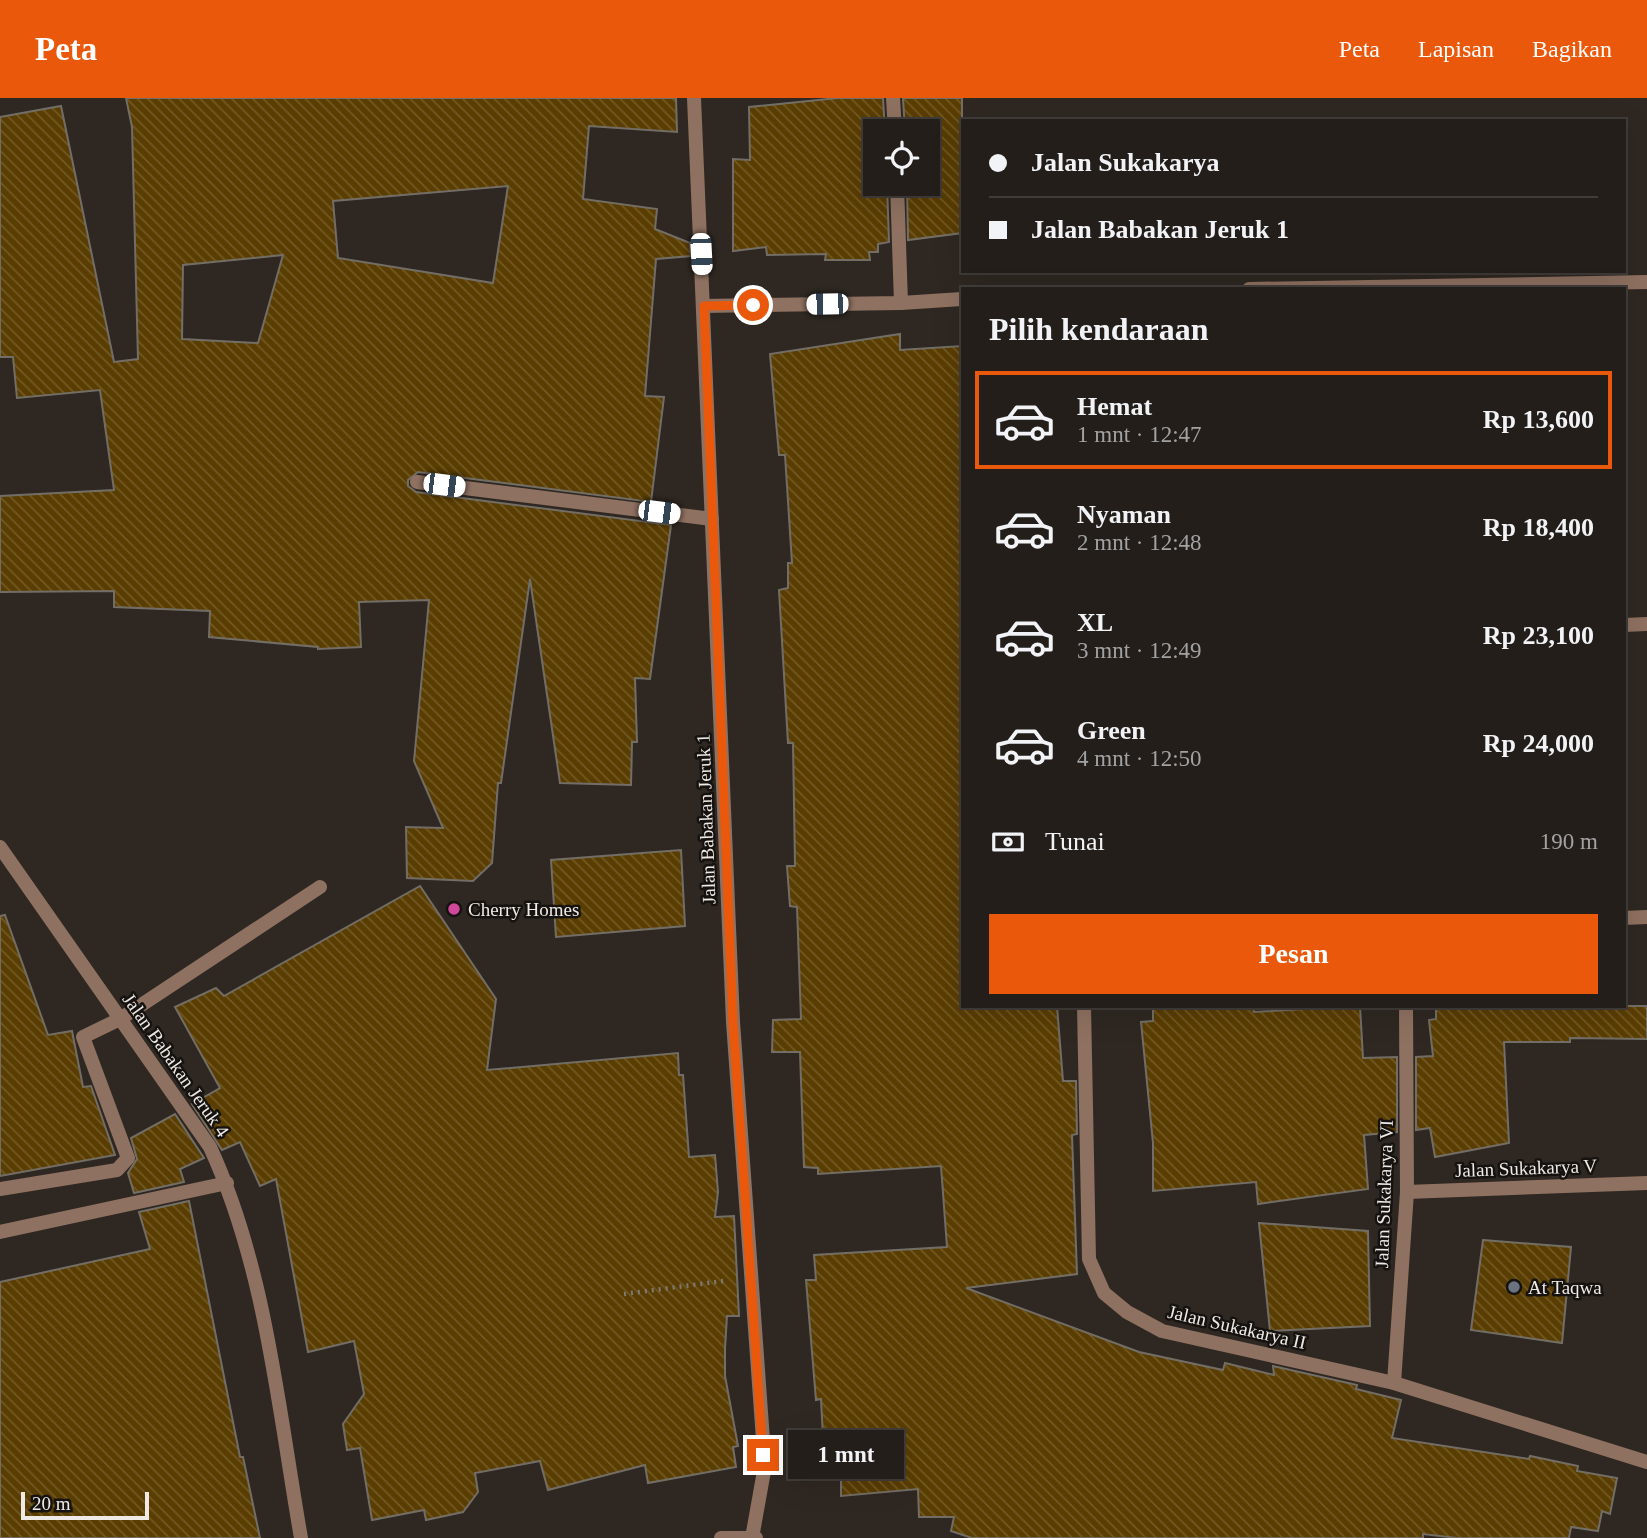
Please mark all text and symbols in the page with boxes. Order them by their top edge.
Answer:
text: Peta [35,31,97,67]
text: Peta [1339,36,1380,62]
text: Lapisan [1418,36,1494,62]
text: Bagikan [1532,36,1612,62]
map controls [863,119,940,196]
button: locate [863,119,940,196]
text: Jalan Sukakarya [1031,148,1220,177]
text: Jalan Babakan Jeruk 1 [1031,215,1289,244]
car [690,232,713,276]
route start [737,289,769,321]
car [806,293,849,315]
text: Pilih kendaraan [989,311,1209,347]
icon: car [993,389,1056,452]
text: Hemat [1077,392,1152,421]
text: Rp 13,600 [1483,405,1594,434]
text: 1 mnt · 12:47 [1077,422,1202,447]
car [422,472,467,498]
icon: car [993,497,1056,560]
car [637,499,682,525]
text: Nyaman [1077,500,1171,529]
text: Rp 18,400 [1483,513,1594,542]
text: 2 mnt · 12:48 [1077,530,1202,555]
icon: car [993,605,1056,668]
text: XL [1077,608,1113,637]
text: Rp 23,100 [1483,621,1594,650]
text: 3 mnt · 12:49 [1077,638,1202,663]
icon: car [993,713,1056,776]
text: Green [1077,716,1146,745]
text: Rp 24,000 [1483,729,1594,758]
street label: Jalan Babakan Jeruk 1 [693,733,719,905]
text: 4 mnt · 12:50 [1077,746,1202,771]
icon: cash [989,823,1027,861]
text: Tunai [1045,827,1105,856]
text: 190 m [1540,829,1598,854]
place label: Cherry Homes [468,899,579,920]
marker: Cherry Homes [446,901,462,917]
button: Pesan [989,914,1598,994]
street label: Jalan Babakan Jeruk 4 [119,989,234,1141]
street label: Jalan Sukakarya VI [1371,1119,1397,1269]
street label: Jalan Sukakarya V [1455,1155,1598,1181]
place label: At Taqwa [1528,1277,1602,1298]
marker: At Taqwa [1506,1279,1522,1295]
street label: Jalan Sukakarya II [1166,1301,1308,1353]
callout: 1 mnt [788,1430,903,1480]
route end [747,1439,779,1471]
text: 1 mnt [818,1442,874,1467]
scale bar [21,1489,149,1521]
text: 20 m [32,1493,71,1514]

